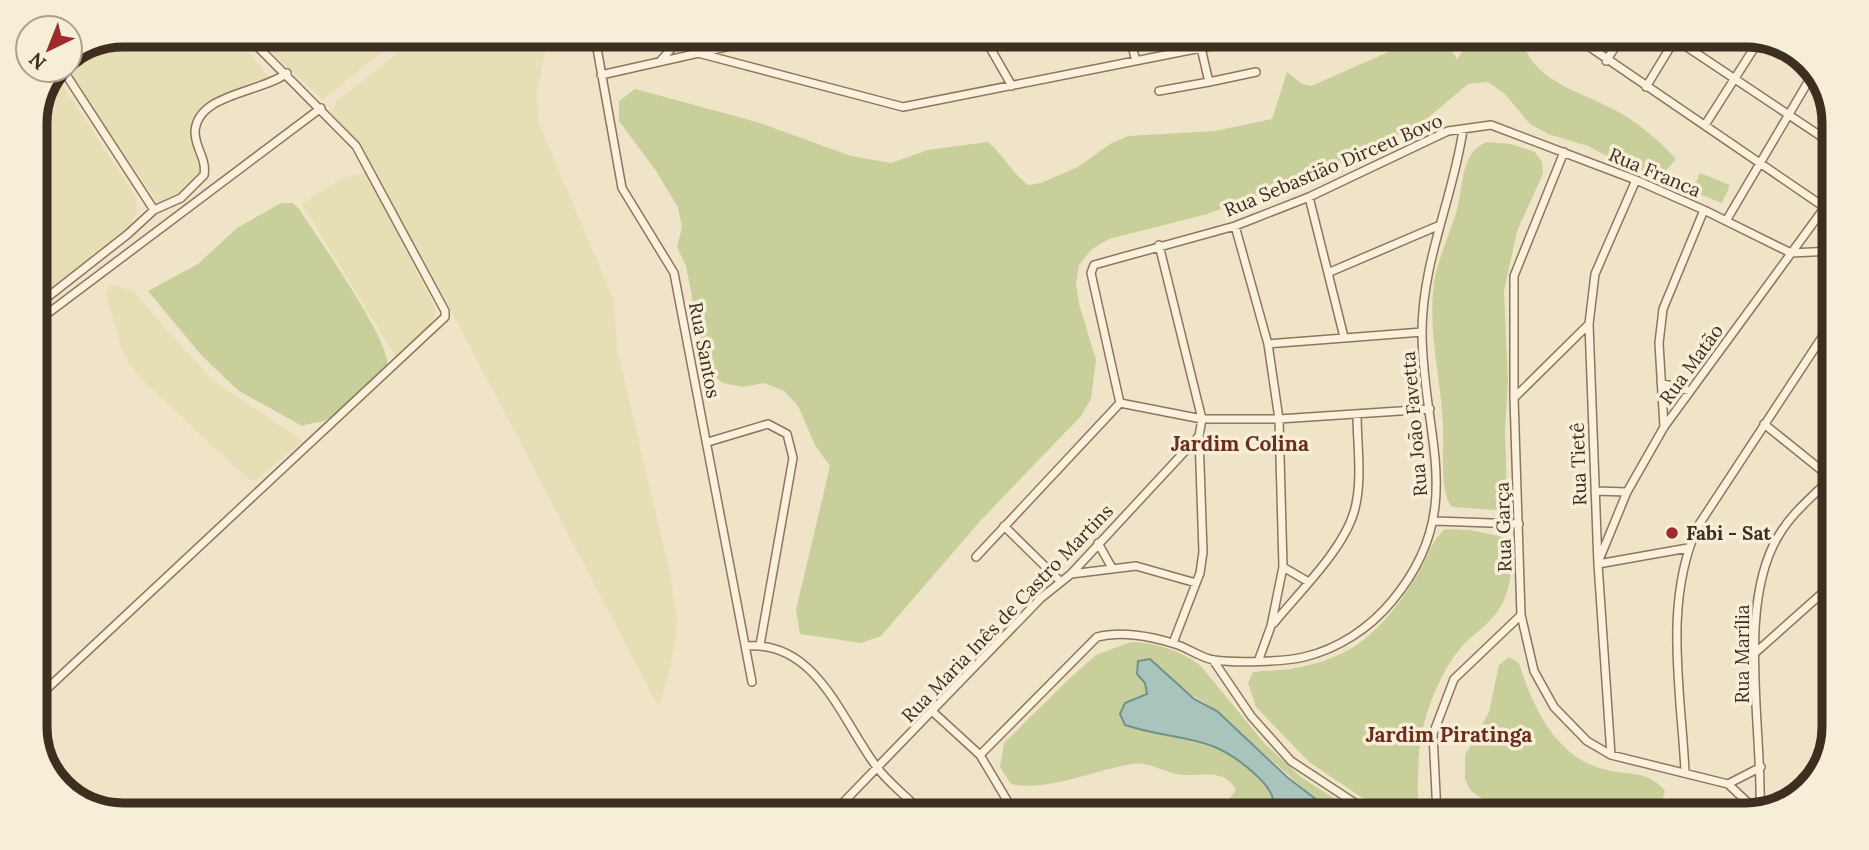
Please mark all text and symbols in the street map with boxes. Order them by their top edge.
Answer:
north arrow [14,14,84,84]
text: N [24,47,51,75]
street label: Rua Sebastião Dirceu Bovo [1220,108,1446,222]
street label: Rua Franca [1605,142,1705,202]
street label: Rua Santos [684,300,726,400]
street label: Rua Matão [1654,319,1728,409]
street label: Rua João Favetta [1396,350,1432,498]
street label: Rua Tietê [1565,422,1591,506]
district label: Jardim Colina [1171,430,1309,457]
street label: Rua Garça [1489,481,1517,573]
street label: Rua Maria Inês de Castro Martins [896,499,1118,727]
place label: Fabi - Sat [1686,521,1772,545]
marker: Fabi - Sat [1664,525,1680,541]
street label: Rua Marília [1730,604,1754,704]
district label: Jardim Piratinga [1366,721,1532,748]

